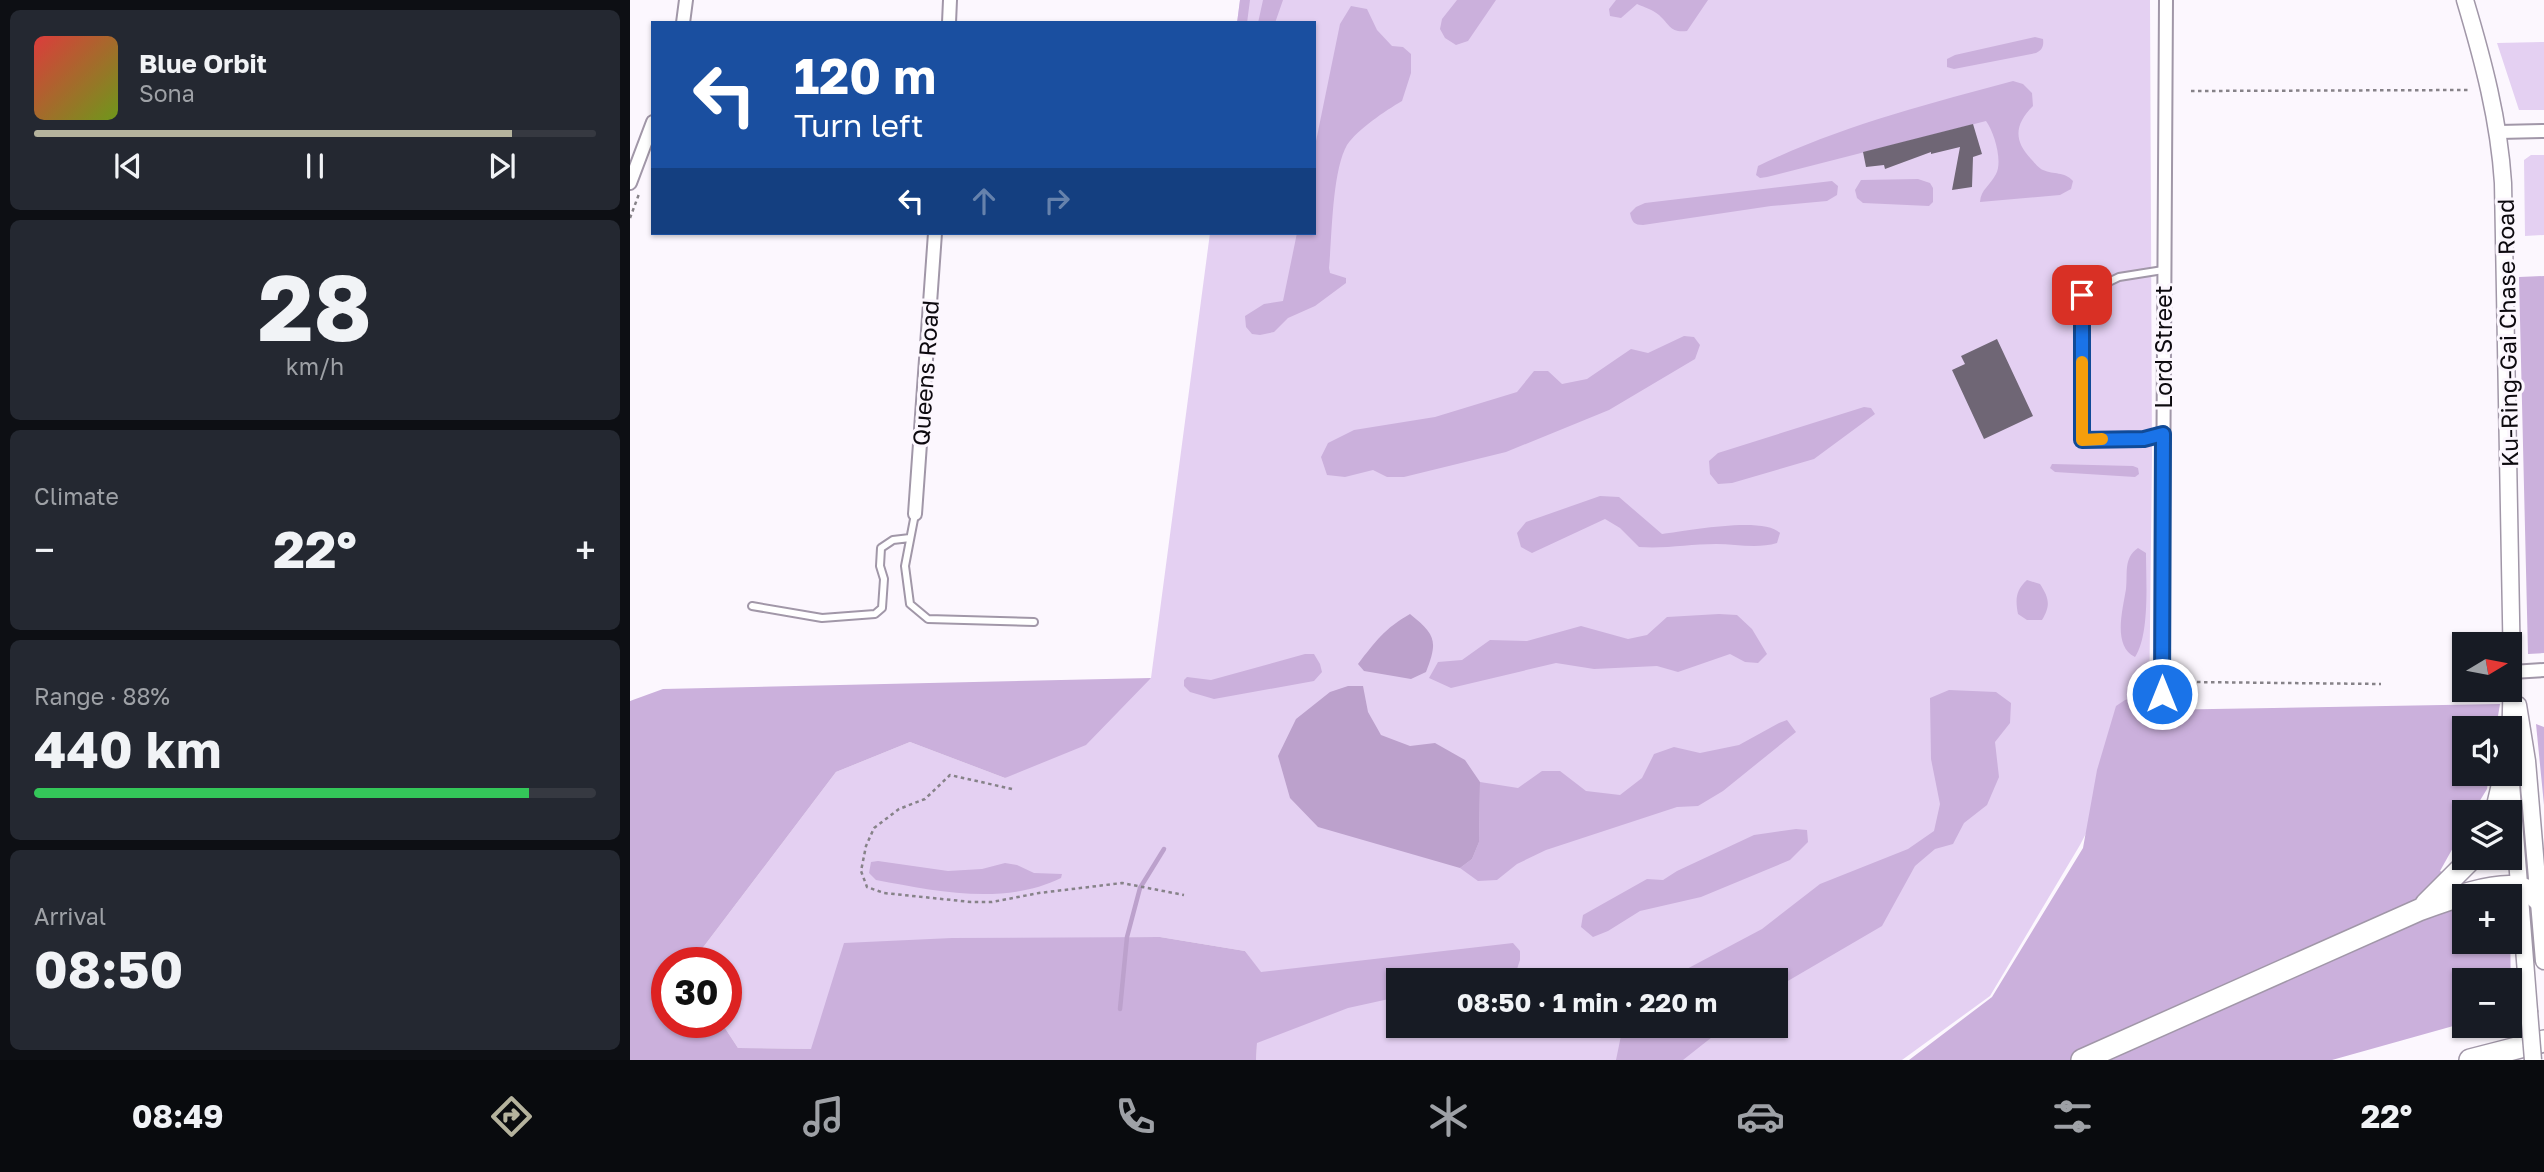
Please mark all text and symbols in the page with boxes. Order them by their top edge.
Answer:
text: 120 m [794,46,936,105]
text: Blue Orbit [139,48,267,79]
icon: left [679,49,770,140]
text: Sona [139,79,195,107]
text: Turn left [794,106,923,144]
icon: previous [109,147,147,185]
icon: pause [296,147,334,185]
icon: next [483,147,521,185]
icon: left [892,182,930,220]
icon: ahead [965,182,1003,220]
icon: right [1038,182,1076,220]
street label: Ku-Ring-Gai Chase Road [2491,199,2523,467]
text: 28 [258,252,372,361]
pin [2052,265,2112,325]
icon: arrive [2063,276,2101,314]
street label: Lord Street [2149,285,2177,409]
street label: Queens Road [906,299,944,447]
text: km/h [286,352,344,380]
text: Climate [34,482,119,510]
text: 22° [273,517,357,579]
text: − [34,527,55,572]
text: + [575,527,596,572]
north arrow [2452,632,2522,702]
map controls [2452,632,2522,1038]
position arrow [2125,657,2199,731]
text: Range · 88% [34,682,170,710]
button: sound [2452,716,2522,786]
text: 440 km [34,717,221,779]
button: layers [2452,800,2522,870]
button: + [2452,884,2522,954]
text: Arrival [34,902,106,930]
text: 08:50 [34,937,183,999]
speed limit sign: 30 [651,947,742,1038]
button: − [2452,968,2522,1038]
text: 08:50 · 1 min · 220 m [1457,987,1717,1018]
icon: directions [487,1092,536,1141]
icon: music [799,1092,848,1141]
icon: phone [1111,1092,1160,1141]
icon: climate [1424,1092,1473,1141]
icon: car [1736,1092,1785,1141]
icon: filters [2048,1092,2097,1141]
text: 08:49 [132,1097,224,1135]
text: 22° [2361,1097,2412,1135]

